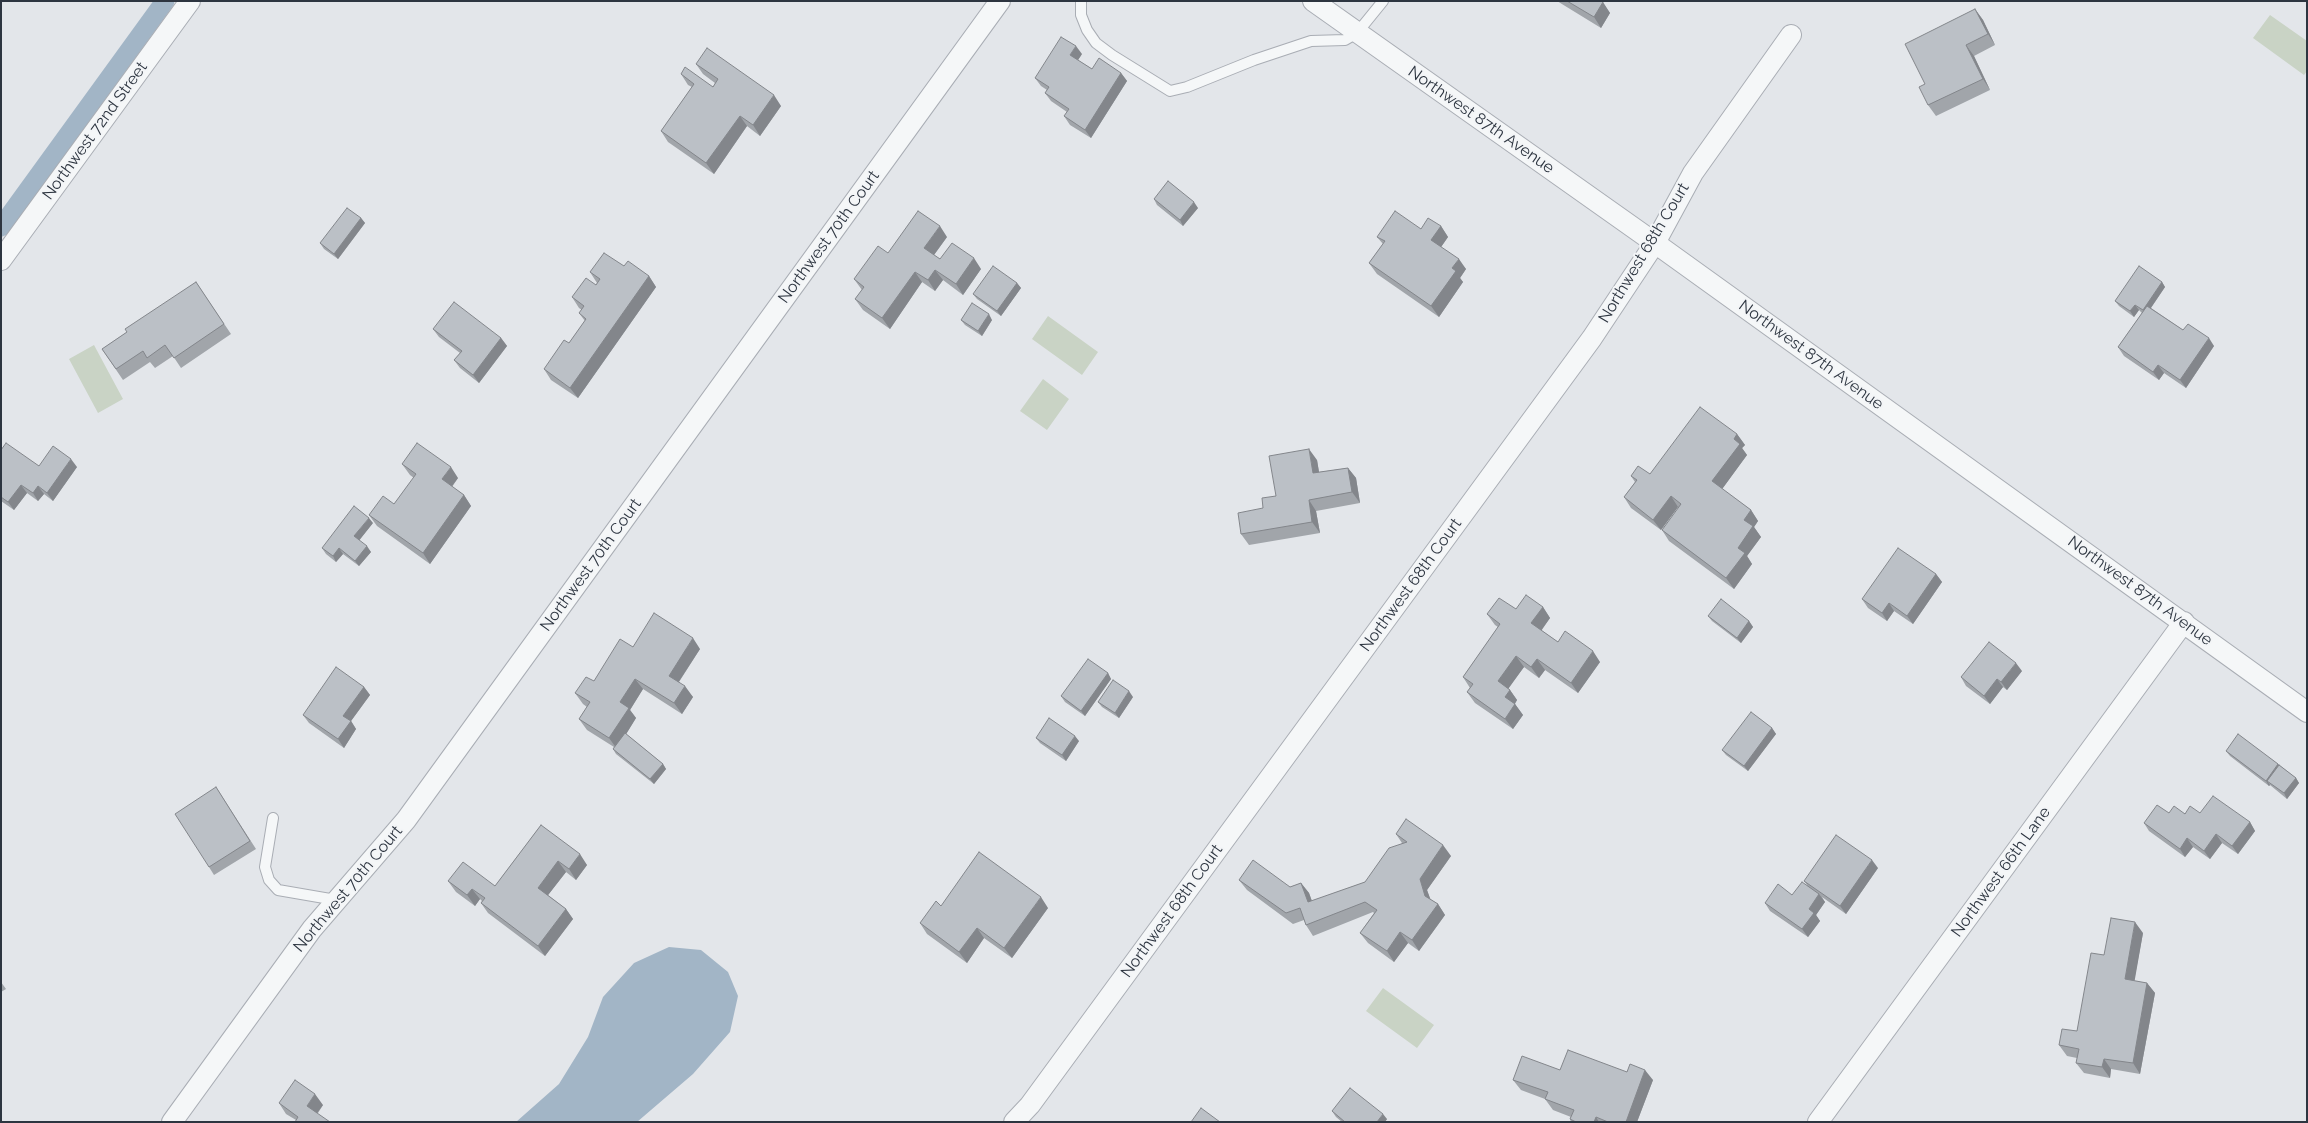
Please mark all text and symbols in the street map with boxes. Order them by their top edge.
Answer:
street label: Northwest 72nd Street [39,58,151,204]
street label: Northwest 87th Avenue [1404,62,1558,178]
street label: Northwest 70th Court [774,167,884,307]
street label: Northwest 68th Court [1595,179,1693,327]
street label: Northwest 87th Avenue [1735,296,1887,414]
street label: Northwest 70th Court [536,495,646,635]
street label: Northwest 68th Court [1356,515,1466,655]
street label: Northwest 87th Avenue [2064,532,2216,650]
street label: Northwest 66th Lane [1947,803,2055,941]
street label: Northwest 70th Court [289,822,407,956]
street label: Northwest 68th Court [1117,841,1227,981]

